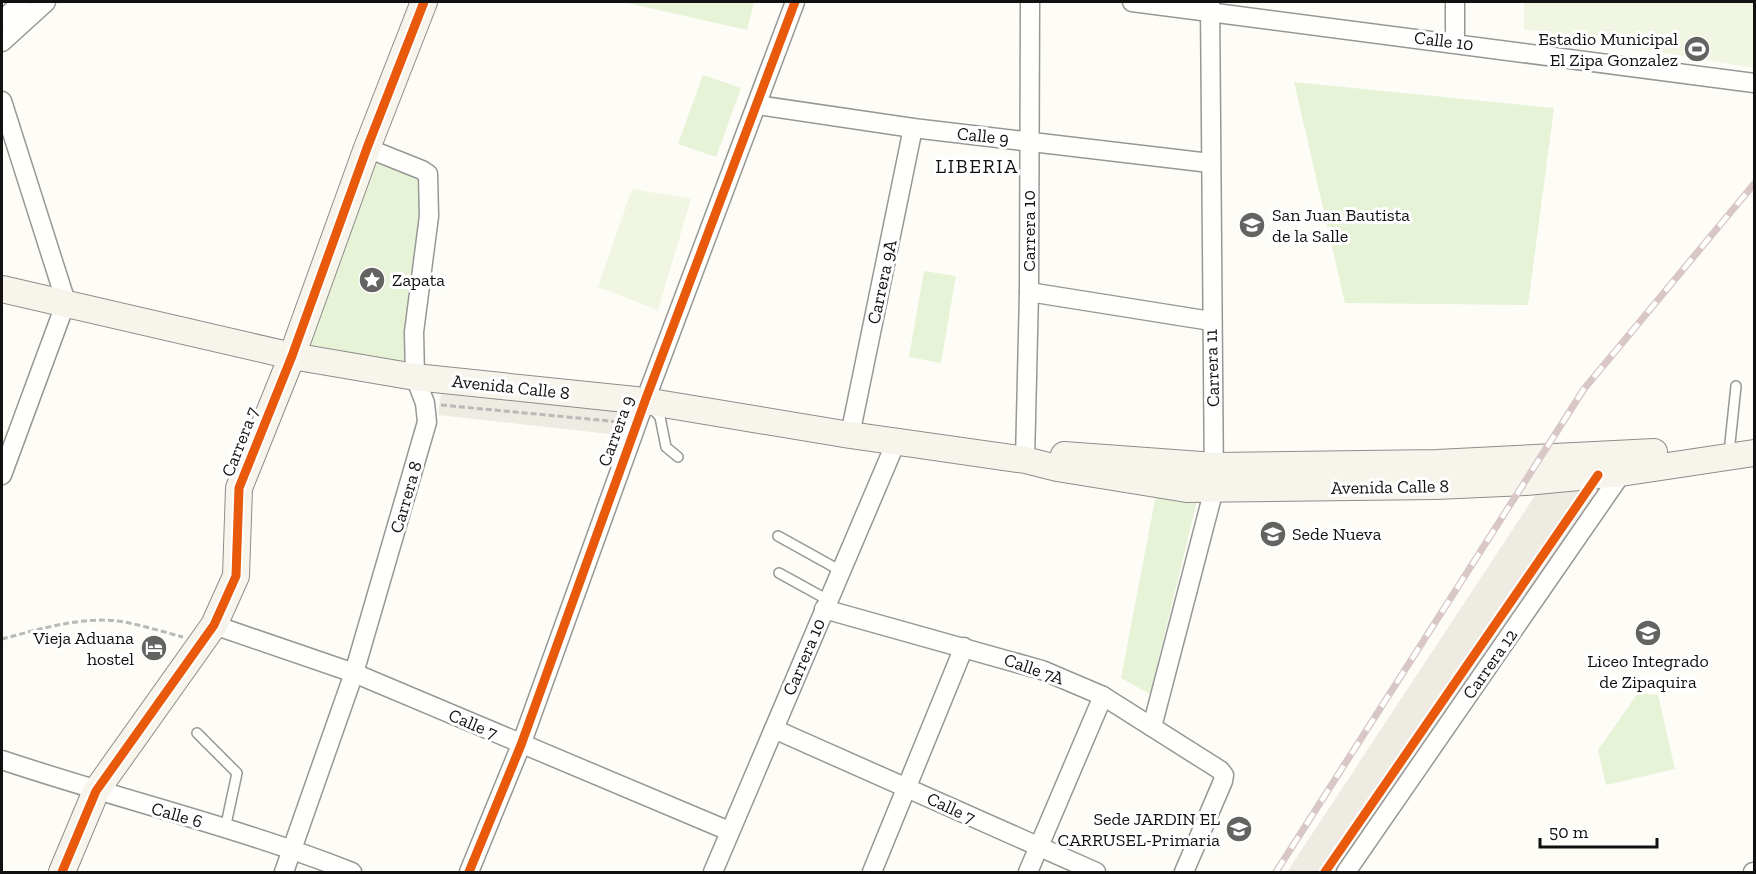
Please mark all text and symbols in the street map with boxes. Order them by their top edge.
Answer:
street label: Calle 10 [1413,26,1475,56]
place label: Estadio Municipal El Zipa Gonzalez [1538,28,1678,71]
sports icon: Estadio Municipal El Zipa Gonzalez [1682,34,1712,64]
street label: Calle 9 [956,122,1010,150]
district label: LIBERIA [935,154,1019,178]
street label: Carrera 10 [1018,190,1040,272]
place label: San Juan Bautista de la Salle [1272,204,1410,247]
school or university icon: San Juan Bautista de la Salle [1237,210,1267,240]
street label: Carrera 9A [862,238,902,326]
place icon: Zapata [357,265,387,295]
place label: Zapata [392,269,445,291]
street label: Carrera 11 [1200,329,1224,407]
street label: Avenida Calle 8 [451,370,571,404]
street label: Carrera 9 [593,393,639,469]
street label: Carrera 7 [217,404,263,480]
street label: Carrera 8 [385,458,427,536]
street label: Avenida Calle 8 [1331,475,1449,499]
school or university icon: Sede Nueva [1258,519,1288,549]
place label: Sede Nueva [1292,523,1382,545]
street label: Carrera 10 [778,615,830,699]
school or university icon: Liceo Integrado de Zipaquira [1633,618,1663,648]
street label: Carrera 12 [1458,625,1522,703]
place label: Vieja Aduana hostel [32,627,134,670]
hotel icon: Vieja Aduana hostel [139,633,169,663]
street label: Calle 7A [1001,649,1067,690]
place label: Liceo Integrado de Zipaquira [1587,650,1709,693]
street label: Calle 7 [445,704,501,744]
street label: Calle 7 [923,787,979,829]
street label: Calle 6 [149,797,205,833]
place label: Sede JARDIN EL CARRUSEL-Primaria [1058,808,1220,851]
scale bar [1540,811,1657,849]
school or university icon: Sede JARDIN EL CARRUSEL-Primaria [1224,814,1254,844]
text: 50 m [1549,821,1589,843]

